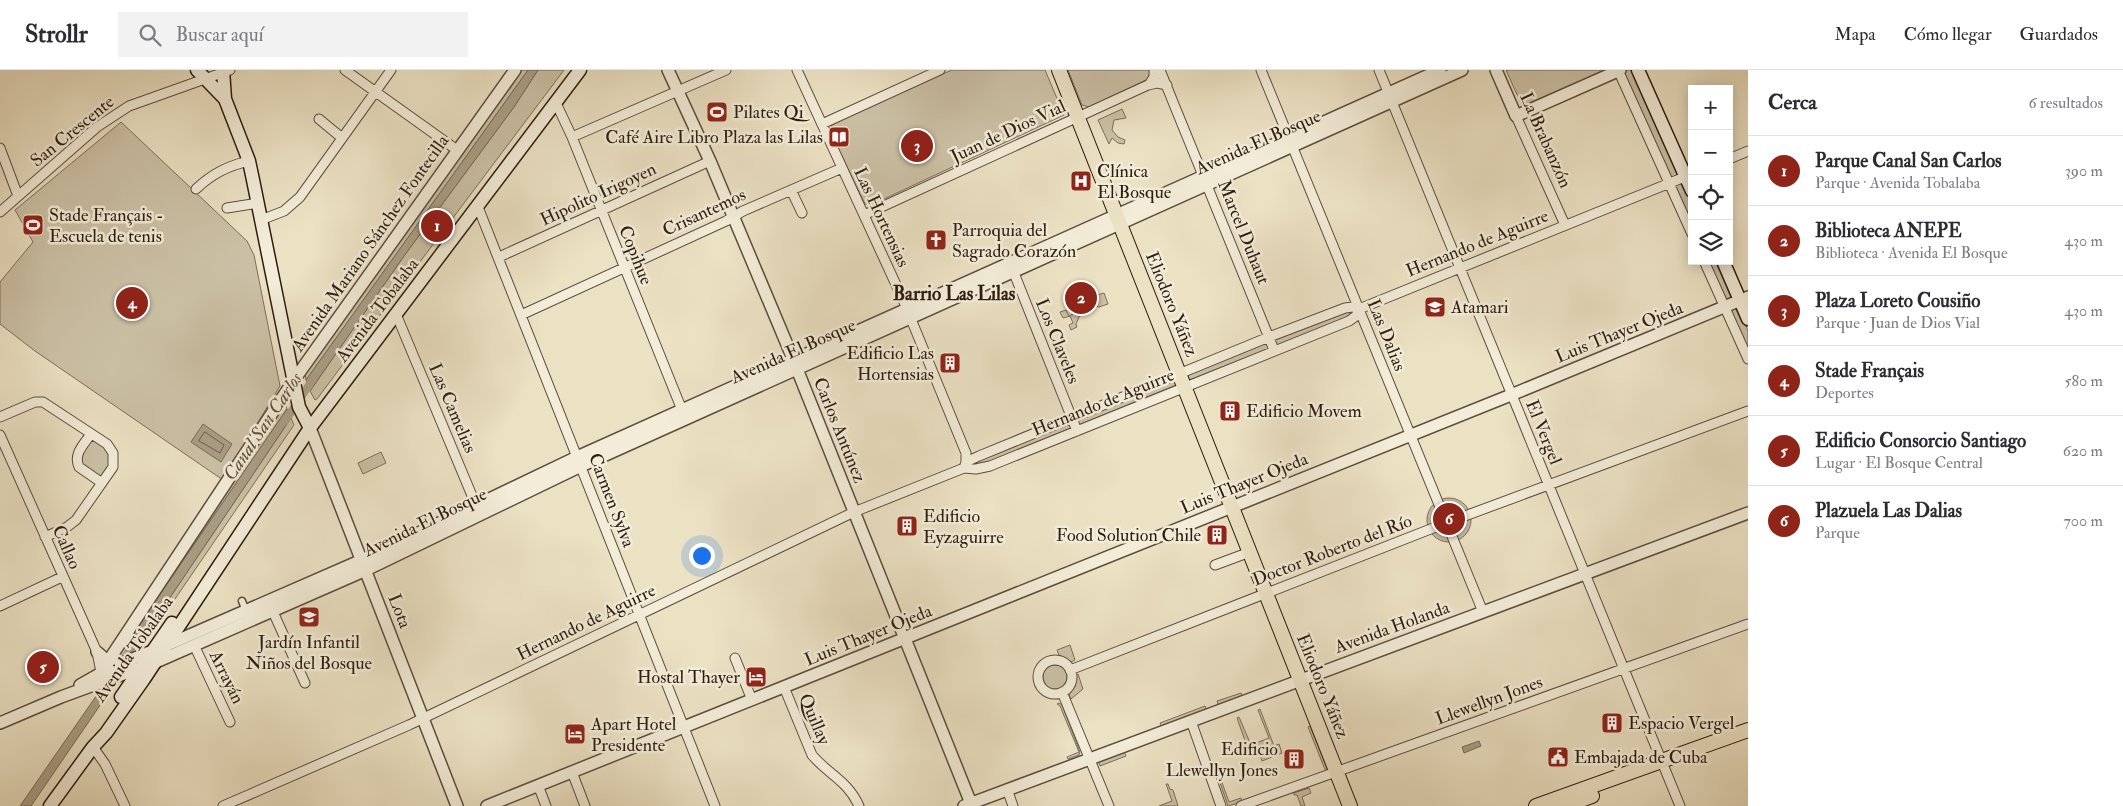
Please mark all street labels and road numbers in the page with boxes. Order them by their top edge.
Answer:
street label: La Brabanzón [1514,89,1577,192]
street label: San Crescente [26,90,119,172]
street label: Juan de Dios Vial [946,95,1070,169]
street label: Avenida El Bosque [1191,104,1325,181]
street label: Avenida Mariano Sánchez Fontecilla [286,130,455,357]
street label: Hipolito Irigoyen [536,158,660,231]
street label: Las Hortensias [848,164,915,271]
street label: Marcel Duhaut [1212,177,1275,288]
street label: Crisantemos [659,183,750,242]
street label: Hernando de Aguirre [1403,204,1552,283]
street label: Copihue [613,222,658,289]
street label: Eliodoro Yáñez [1140,248,1203,360]
street label: Avenida Tobalaba [330,253,424,368]
street label: Los Claveles [1030,295,1085,387]
street label: Las Dalias [1362,296,1411,374]
street label: Luis Thayer Ojeda [1552,296,1687,369]
street label: Avenida El Bosque [726,313,860,390]
street label: Las Camelias [423,360,482,457]
street label: Hernando de Aguirre [1029,363,1178,442]
street label: Carlos Antúnez [808,374,871,486]
street label: El Vergel [1520,396,1567,468]
street label: Luis Thayer Ojeda [1177,447,1312,520]
street label: Carmen Sylva [583,450,640,551]
street label: Avenida El Bosque [359,482,491,563]
street label: Doctor Roberto del Río [1249,509,1416,592]
street label: Callao [47,522,86,573]
street label: Hernando de Aguirre [513,579,660,666]
street label: Avenida Tobalaba [88,591,179,708]
street label: Lota [383,591,417,632]
street label: Avenida Holanda [1331,596,1453,659]
street label: Luis Thayer Ojeda [801,599,936,672]
street label: Eliodoro Yáñez [1291,630,1354,742]
street label: Arrayán [203,646,249,708]
street label: Llewellyn Jones [1432,670,1546,730]
street label: Quillay [793,690,836,749]

